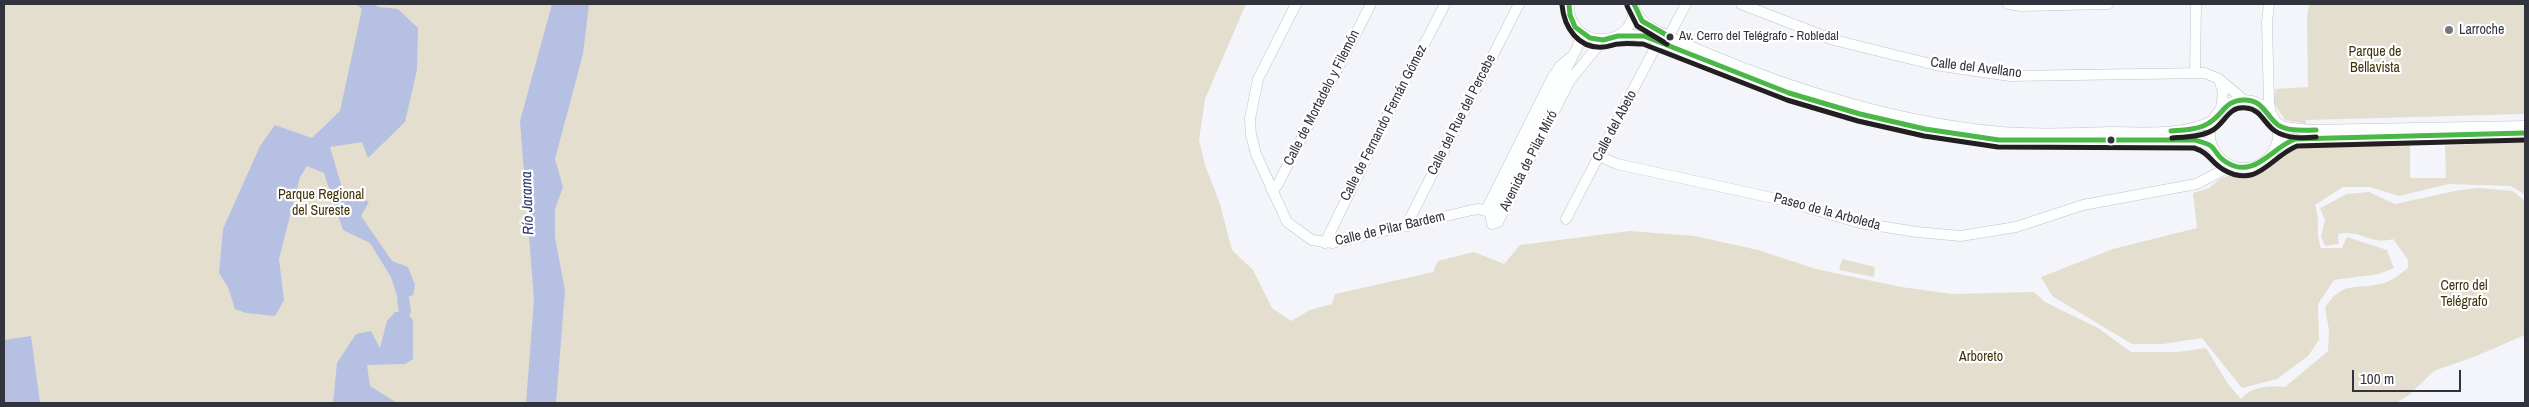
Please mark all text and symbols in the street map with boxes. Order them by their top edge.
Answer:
place label: Larroche [2459,22,2504,38]
marker: Larroche [2443,24,2455,36]
street label: Calle de Mortadelo y Filemón [1280,27,1364,169]
place label: Av. Cerro del Telégrafo - Robledal [1679,29,1839,45]
marker: Av. Cerro del Telégrafo - Robledal [1665,32,1675,42]
street label: Calle de Fernando Fernán Gómez [1337,42,1431,204]
park label: Parque de Bellavista [2349,44,2401,76]
street label: Calle del Rue del Percebe [1424,52,1500,178]
street label: Calle del Avellano [1929,54,2023,82]
street label: Calle del Abeto [1589,88,1641,164]
street label: Avenida de Pilar Miró [1496,108,1562,214]
unlabelled marker [2106,135,2116,145]
water label: Río Jarama [518,171,538,235]
park label: Parque Regional del Sureste [278,187,364,220]
street label: Paseo de la Arboleda [1772,190,1882,234]
street label: Calle de Pilar Bardem [1333,208,1447,250]
park label: Cerro del Telégrafo [2440,278,2488,310]
park label: Arboreto [1959,349,2003,365]
scale bar [2354,360,2463,392]
text: 100 m [2360,368,2394,389]

